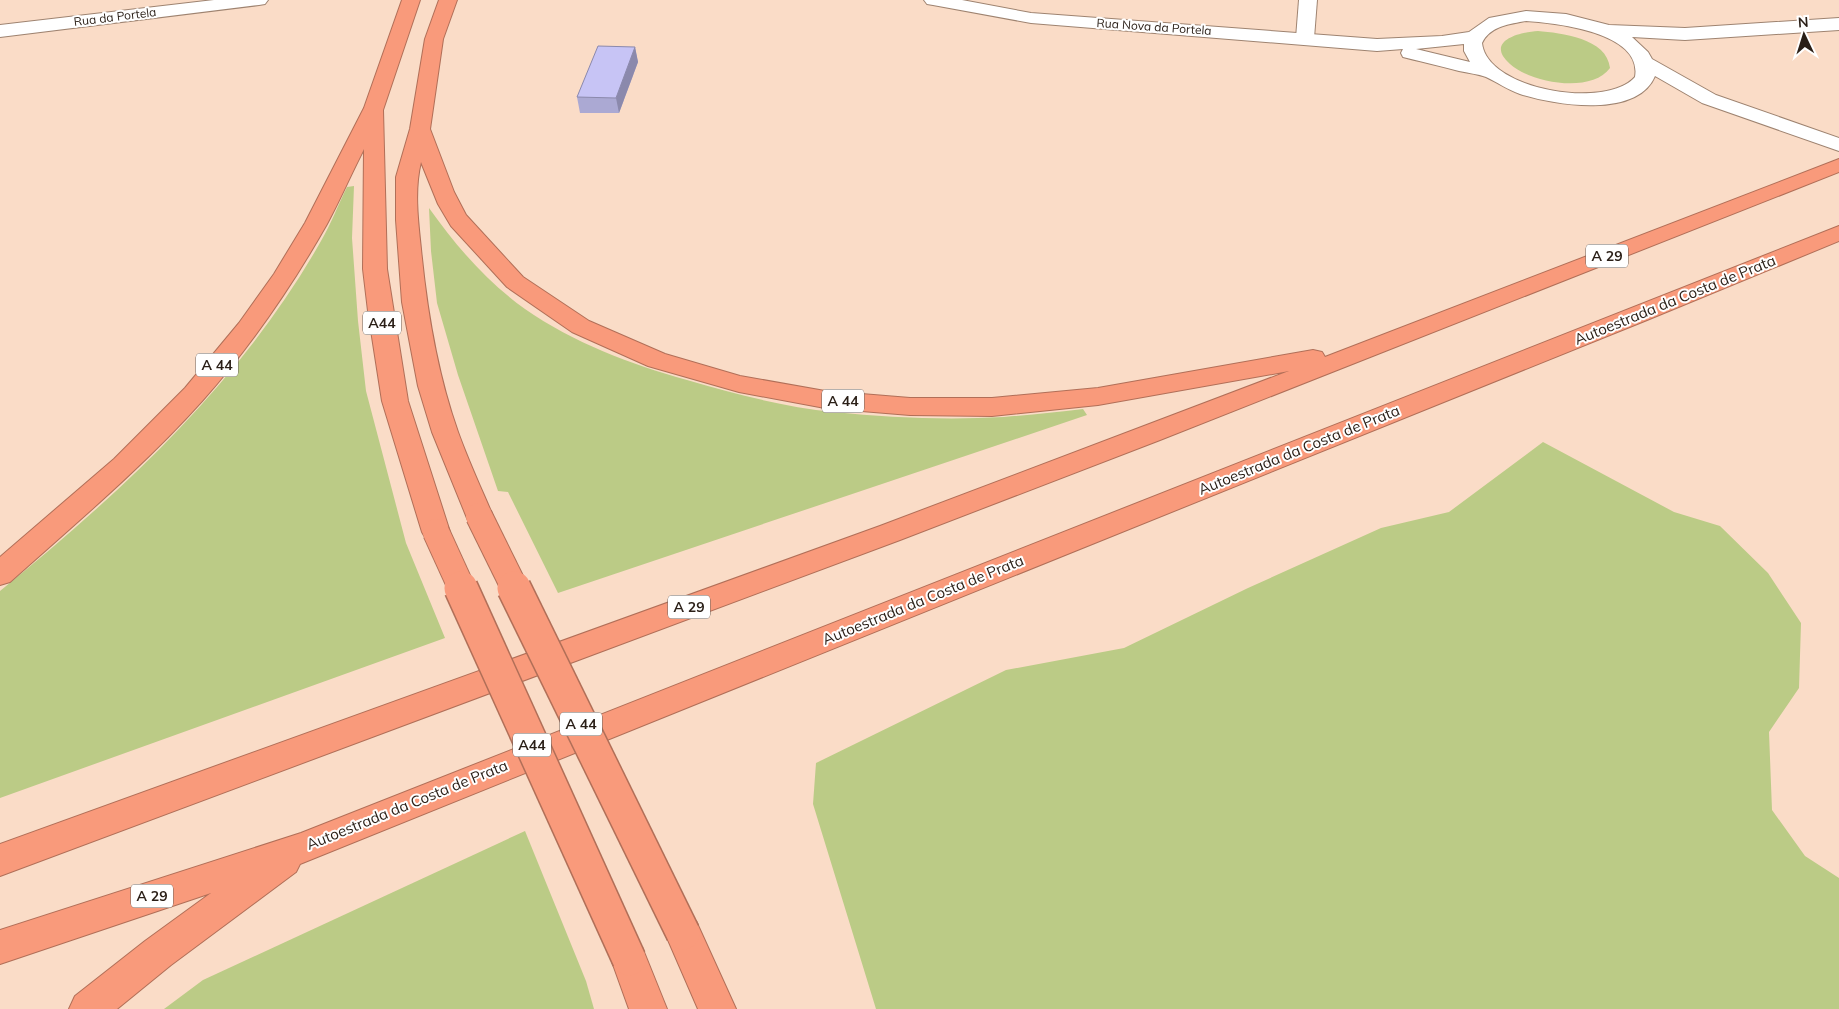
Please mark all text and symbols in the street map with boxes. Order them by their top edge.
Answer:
street label: Rua da Portela [73,4,157,29]
north arrow [1779,10,1829,60]
text: N [1797,13,1809,31]
street label: Rua Nova da Portela [1096,15,1212,38]
road number: A 29 [1586,245,1628,268]
street label: Autoestrada da Costa de Prata [1571,250,1778,349]
road number: A44 [363,312,401,334]
road number: A 44 [196,354,238,376]
road number: A 44 [822,390,864,412]
street label: Autoestrada da Costa de Prata [1195,400,1402,499]
street label: Autoestrada da Costa de Prata [819,550,1026,649]
road number: A 29 [668,596,710,618]
road number: A 44 [560,712,602,736]
road number: A44 [513,734,551,756]
street label: Autoestrada da Costa de Prata [303,755,510,854]
road number: A 29 [131,884,173,908]

